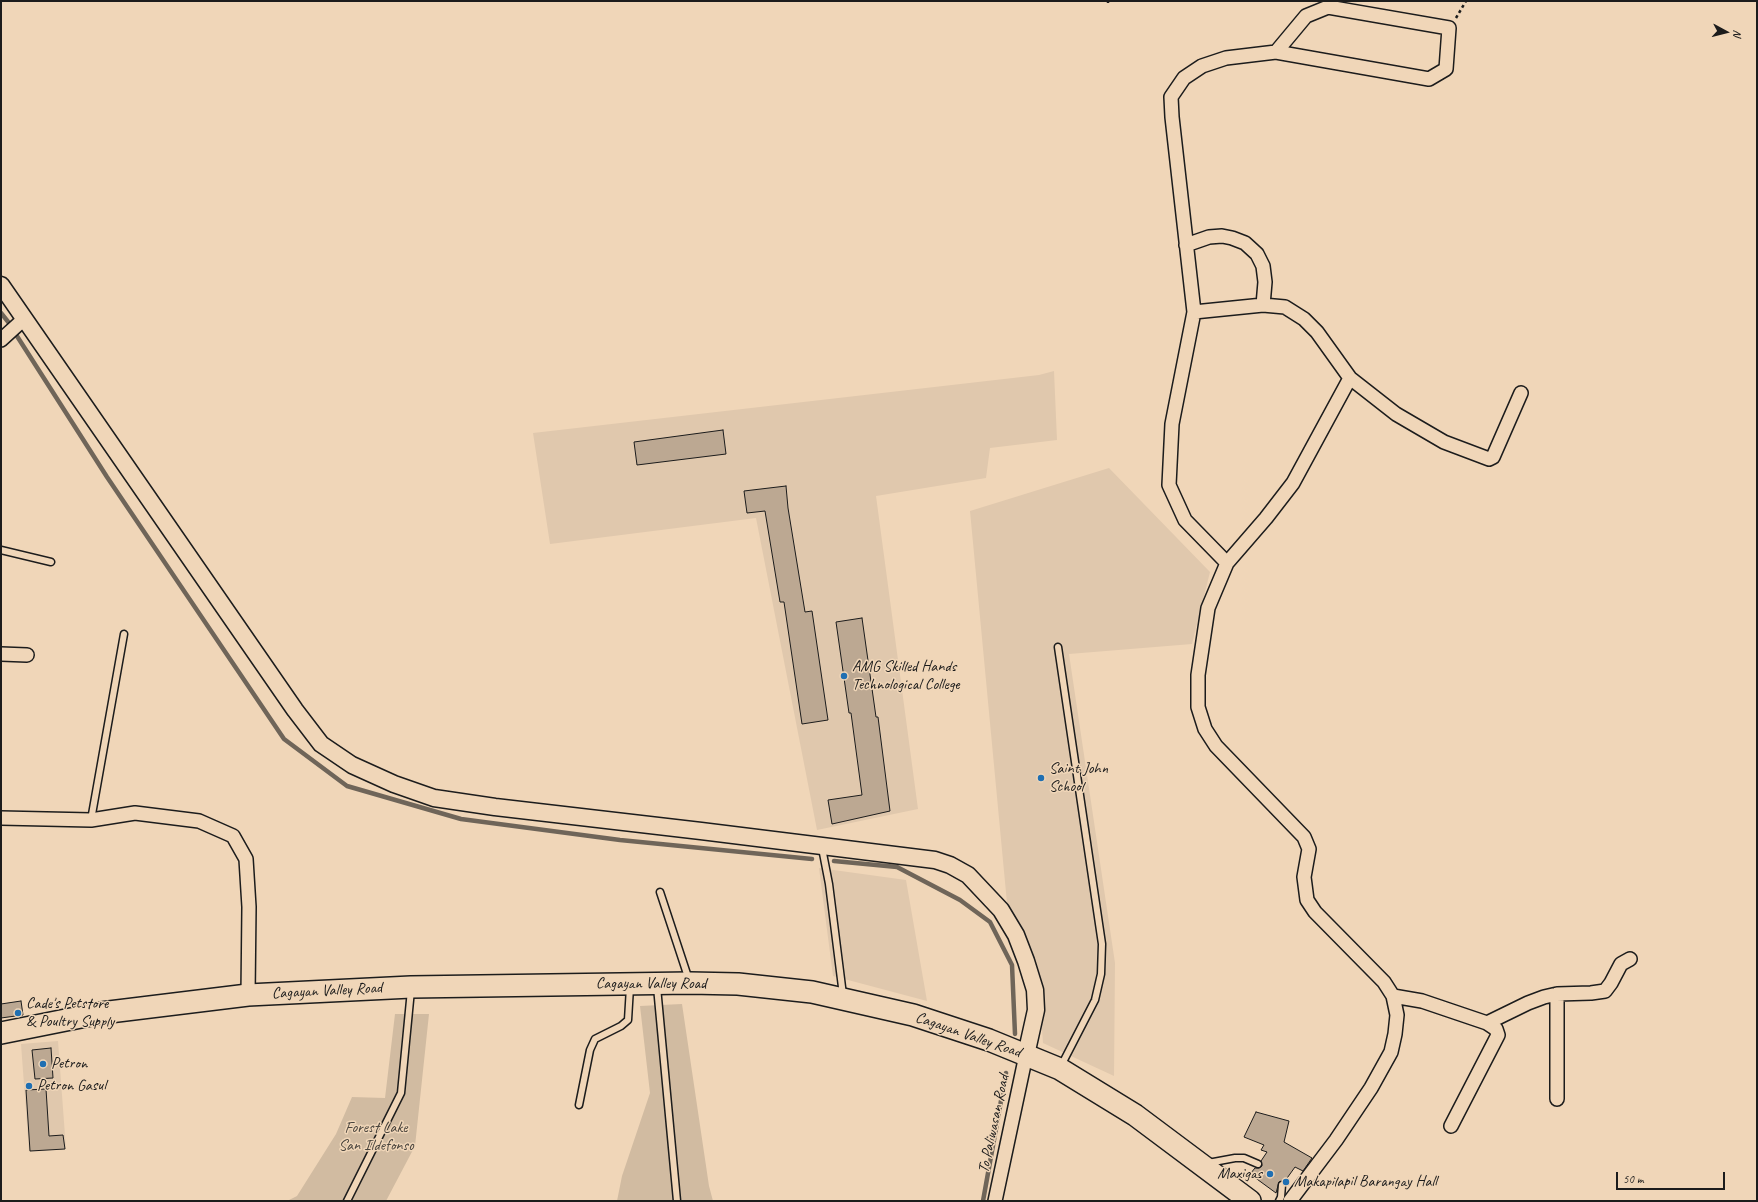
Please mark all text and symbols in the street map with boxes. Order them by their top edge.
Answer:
north arrow [1706,12,1746,52]
text: N [1731,29,1745,38]
place label: AMG Skilled Hands Technological College [852,657,960,695]
marker: AMG Skilled Hands Technological College [839,671,849,681]
place label: Saint John School [1049,759,1108,797]
marker: Saint John School [1036,773,1046,783]
street label: Cagayan Valley Road [596,974,706,994]
street label: Cagayan Valley Road [271,979,383,1003]
place label: Cade's Petstore & Poultry Supply [26,994,114,1032]
marker: Cade's Petstore & Poultry Supply [13,1008,23,1018]
street label: Cagayan Valley Road [913,1008,1023,1062]
place label: Petron [51,1054,87,1074]
marker: Petron [38,1059,48,1069]
street label: To Paliwasan Road [974,1073,1014,1175]
place label: Petron Gasul [37,1076,106,1096]
marker: Petron Gasul [24,1081,34,1091]
park label: Forest Lake San Ildefonso [338,1118,414,1156]
place label: Maxigas [1217,1164,1262,1184]
scale bar [1618,1164,1727,1190]
marker: Maxigas [1265,1169,1275,1179]
text: 50 m [1623,1171,1643,1187]
place label: Makapilapil Barangay Hall [1294,1172,1437,1192]
marker: Makapilapil Barangay Hall [1281,1177,1291,1187]

